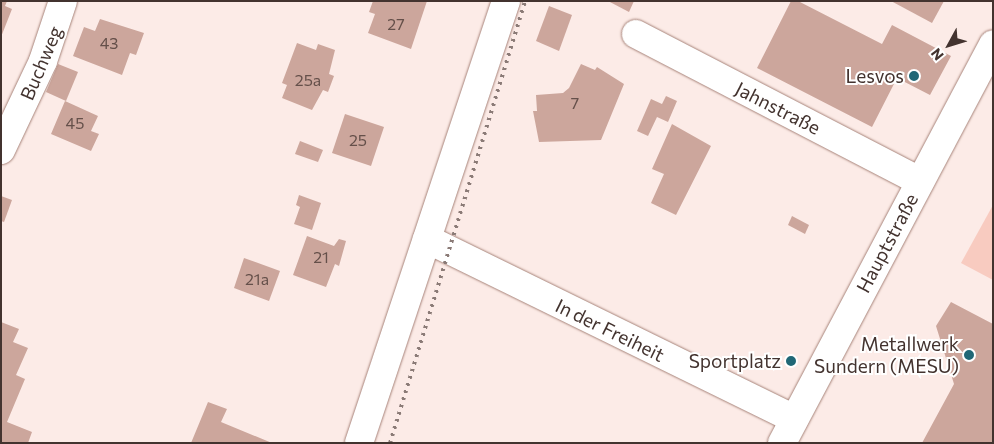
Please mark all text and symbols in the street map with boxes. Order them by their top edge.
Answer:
house number: 27 [387,14,405,34]
north arrow [924,20,974,70]
street label: Buchweg [15,23,67,103]
house number: 43 [100,33,118,53]
text: N [927,45,947,64]
place label: Lesvos [845,65,904,87]
house number: 25a [295,70,321,90]
marker: Lesvos [908,70,920,82]
street label: Jahnstraße [732,77,824,139]
house number: 7 [571,93,579,113]
house number: 45 [66,113,84,133]
house number: 25 [349,130,367,150]
street label: Hauptstraße [851,190,923,296]
house number: 21 [313,247,329,267]
house number: 21a [245,269,269,289]
street label: In der Freiheit [552,294,668,366]
place label: Metallwerk Sundern (MESU) [814,333,959,377]
marker: Metallwerk Sundern (MESU) [963,349,975,361]
place label: Sportplatz [689,350,781,372]
marker: Sportplatz [785,355,797,367]

